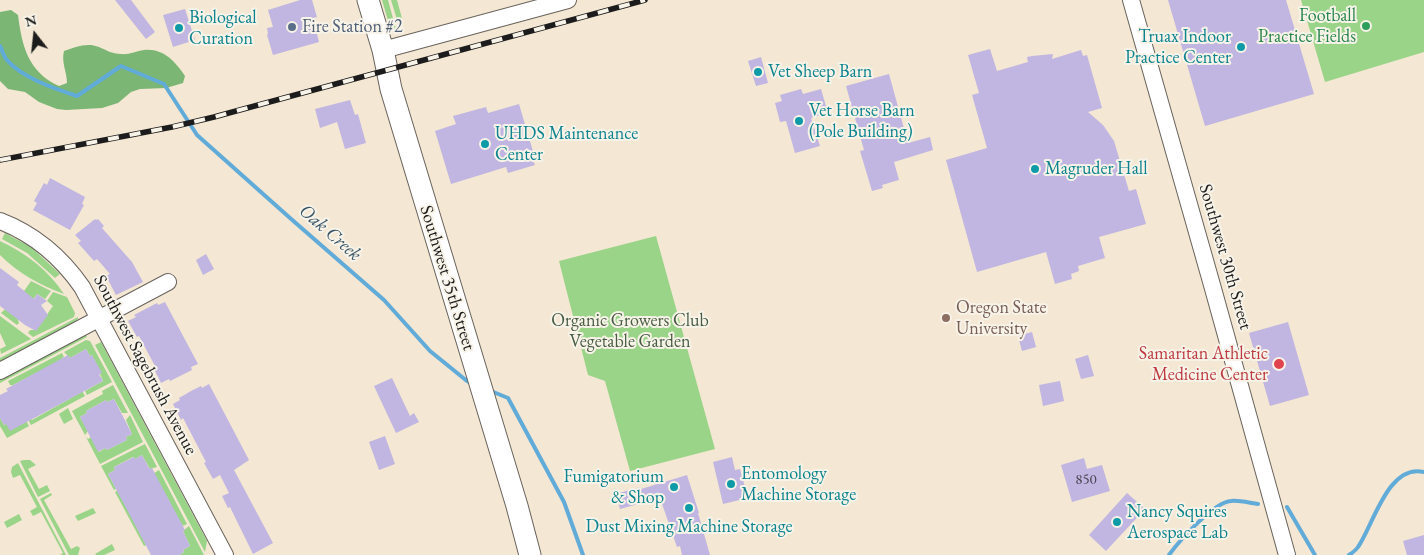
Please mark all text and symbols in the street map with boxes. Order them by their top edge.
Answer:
place label: Football Practice Fields [1258,5,1356,48]
place label: Biological Curation [189,7,257,50]
north arrow [10,10,60,60]
text: N [23,10,39,31]
place label: Fire Station #2 [302,16,403,38]
marker: Football Practice Fields [1360,20,1372,32]
marker: Fire Station #2 [286,21,298,33]
marker: Biological Curation [173,22,185,34]
place label: Truax Indoor Practice Center [1125,26,1231,68]
marker: Truax Indoor Practice Center [1235,41,1247,53]
place label: Vet Sheep Barn [768,61,872,83]
marker: Vet Sheep Barn [752,66,764,78]
place label: Vet Horse Barn (Pole Building) [809,100,915,142]
marker: Vet Horse Barn (Pole Building) [793,115,805,127]
place label: UHDS Maintenance Center [495,123,638,166]
marker: UHDS Maintenance Center [479,138,491,150]
place label: Magruder Hall [1045,158,1148,180]
marker: Magruder Hall [1029,163,1041,175]
street label: Southwest 30th Street [1194,182,1256,332]
water label: Oak Creek [294,200,366,266]
street label: Southwest 35th Street [415,203,479,353]
street label: Southwest Sagebrush Avenue [88,271,202,459]
place label: Oregon State University [956,297,1046,340]
park label: Organic Growers Club Vegetable Garden [551,310,709,352]
marker: Oregon State University [940,312,952,324]
place label: Samaritan Athletic Medicine Center [1139,343,1268,386]
marker: Samaritan Athletic Medicine Center [1272,357,1286,371]
place label: Entomology Machine Storage [741,463,856,506]
place label: Fumigatorium & Shop [563,466,664,508]
house number: 850 [1075,471,1097,489]
marker: Entomology Machine Storage [725,478,737,490]
marker: Fumigatorium & Shop [668,481,680,493]
place label: Nancy Squires Aerospace Lab [1127,501,1228,544]
marker: Dust Mixing Machine Storage [683,502,695,514]
place label: Dust Mixing Machine Storage [586,516,792,538]
marker: Nancy Squires Aerospace Lab [1111,516,1123,528]

